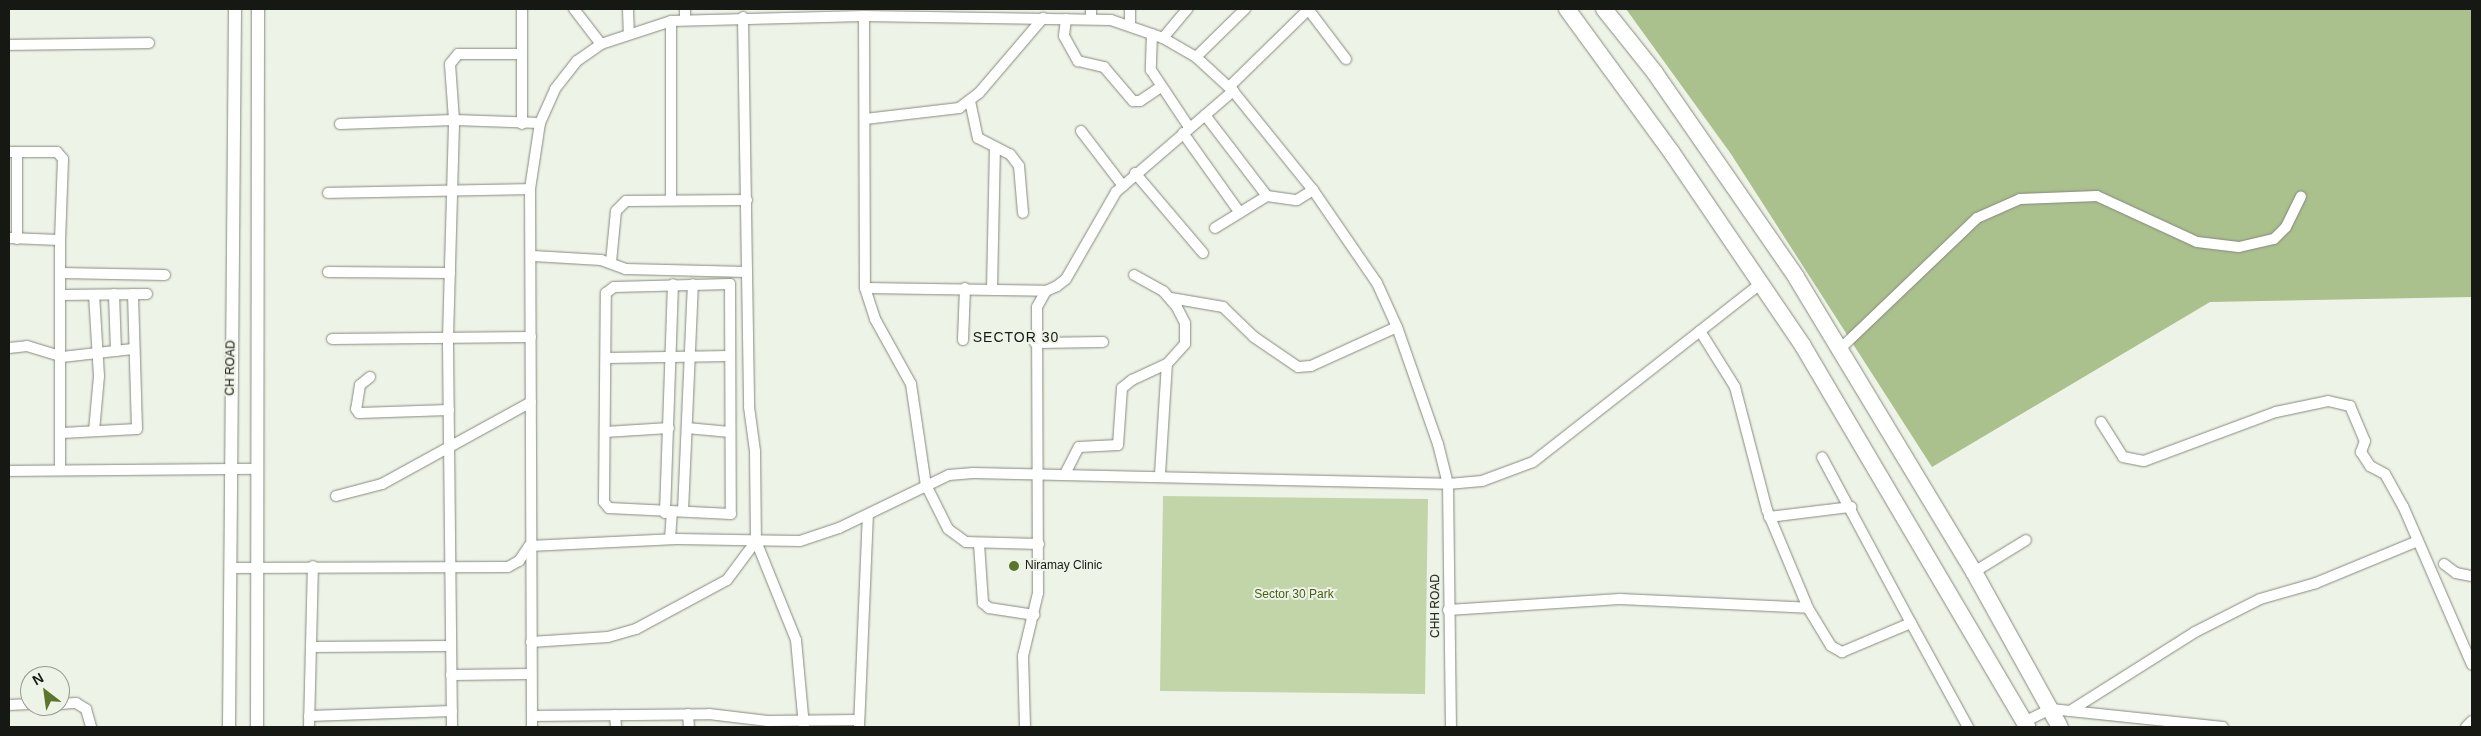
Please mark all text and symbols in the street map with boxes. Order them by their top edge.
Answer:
district label: SECTOR 30 [972,329,1060,345]
street label: CH ROAD [223,340,239,396]
marker: Niramay Clinic [1007,559,1021,573]
place label: Niramay Clinic [1025,559,1102,573]
street label: CHH ROAD [1429,574,1443,638]
park label: Sector 30 Park [1254,588,1334,602]
north arrow [20,666,70,716]
text: N [30,669,46,688]

